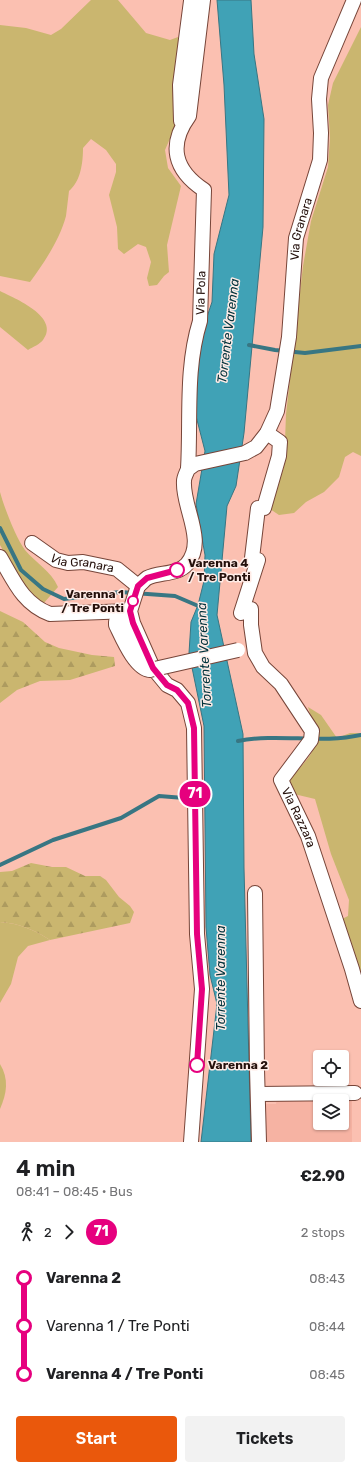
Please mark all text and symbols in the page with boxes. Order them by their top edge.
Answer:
street label: Via Granara [287,196,315,261]
street label: Via Pola [193,271,209,315]
water label: Torrente Varenna [214,277,242,384]
street label: Via Granara [47,551,115,575]
place label: Varenna 4 / Tre Ponti [188,556,251,584]
marker: Varenna 4 / Tre Ponti [169,562,185,578]
place label: Varenna 1 / Tre Ponti [61,587,124,615]
marker: Varenna 1 / Tre Ponti [127,595,139,607]
water label: Torrente Varenna [194,602,214,708]
line badge: 71 [177,781,213,807]
text: 71 [188,785,202,802]
street label: Via Razzara [279,785,318,849]
water label: Torrente Varenna [213,925,228,1031]
map controls [313,1050,349,1130]
button: locate [313,1050,349,1086]
marker: Varenna 2 [189,1057,205,1073]
place label: Varenna 2 [208,1058,268,1072]
button: layers [313,1094,349,1130]
text: 4 min [16,1155,76,1182]
text: €2.90 [300,1167,345,1185]
text: 08:41 – 08:45 · Bus [16,1184,133,1199]
icon: walk [16,1221,38,1243]
icon: forward [58,1221,80,1243]
text: 71 [94,1223,109,1240]
text: 2 [44,1225,52,1240]
text: 2 stops [301,1225,345,1240]
text: Varenna 2 [46,1269,121,1287]
text: 08:43 [309,1271,345,1286]
text: Varenna 1 / Tre Ponti [46,1317,190,1335]
text: 08:44 [309,1319,345,1334]
text: Varenna 4 / Tre Ponti [46,1365,203,1383]
text: 08:45 [309,1367,345,1382]
button: Start [16,1416,177,1462]
button: Tickets [185,1416,345,1462]

